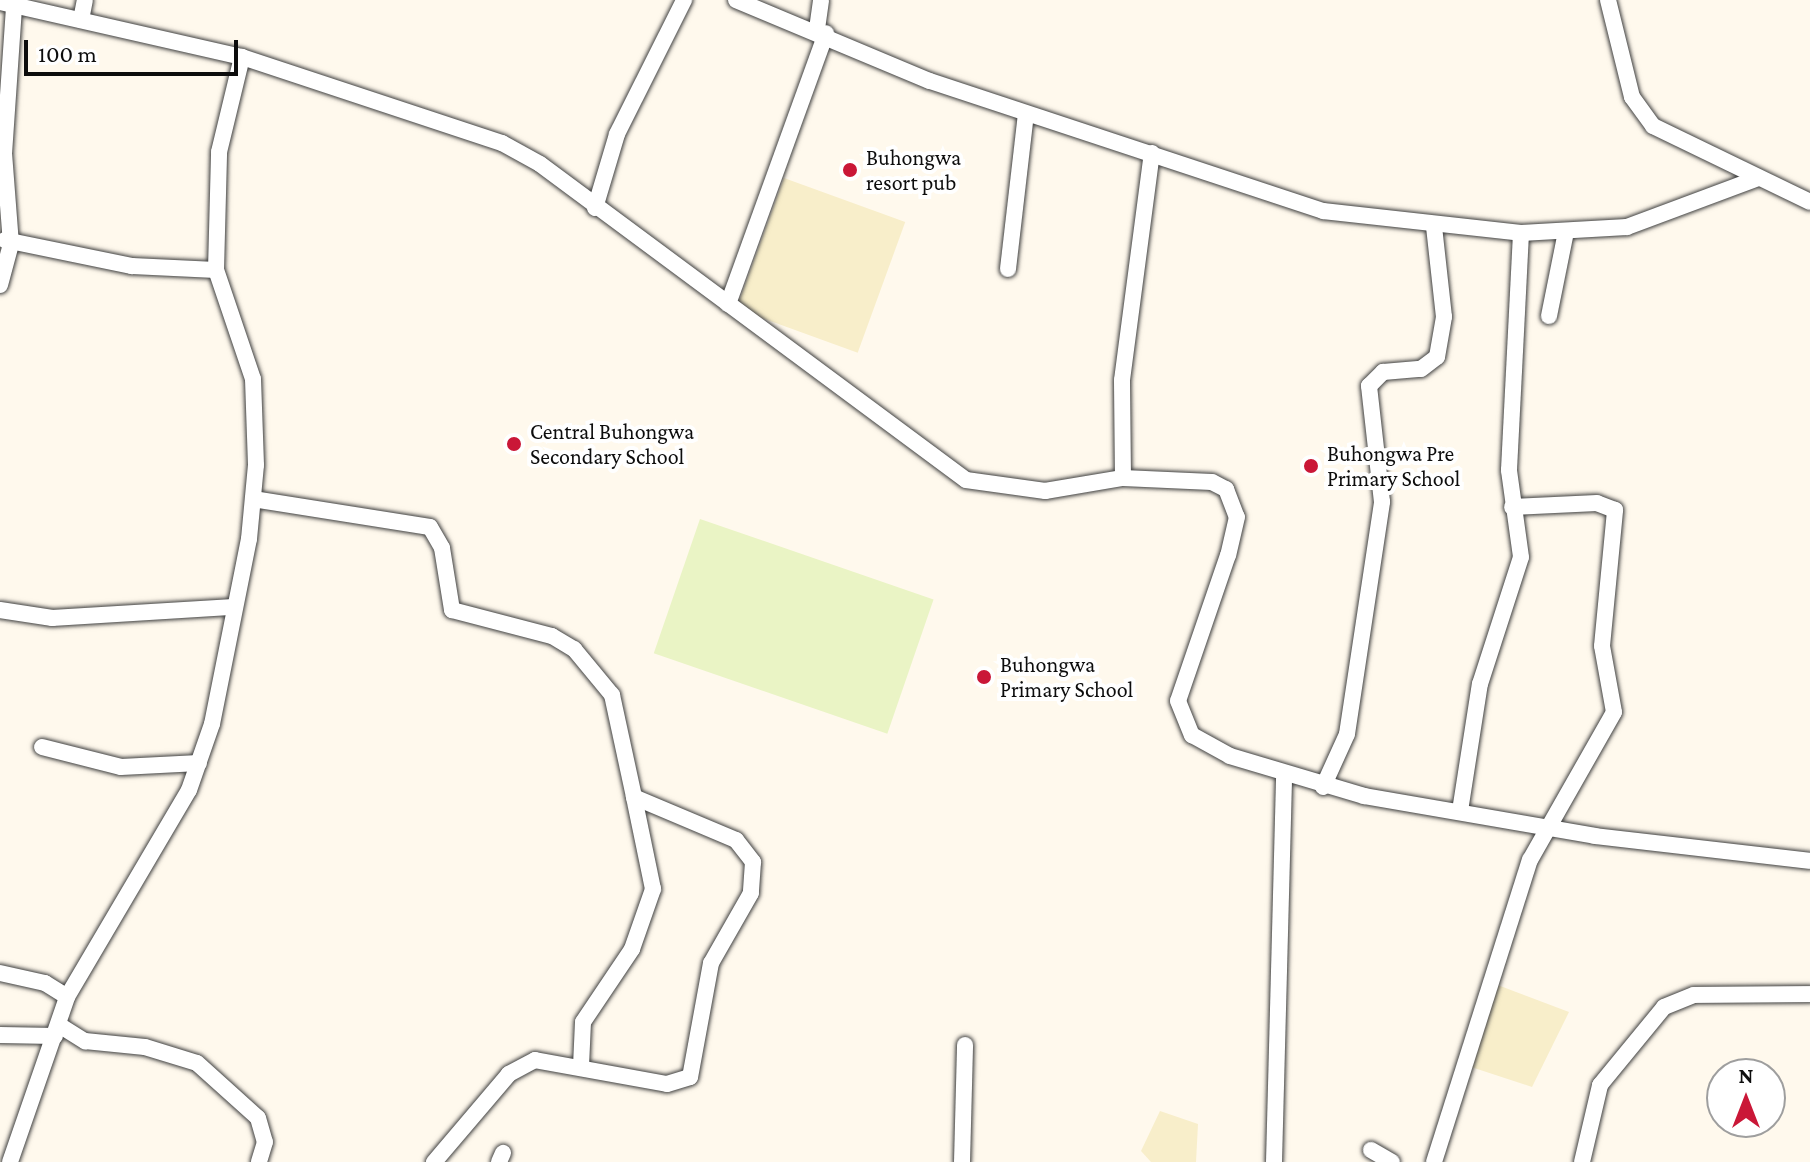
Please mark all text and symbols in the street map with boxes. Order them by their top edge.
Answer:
scale bar [28,24,242,74]
text: 100 m [38,40,97,67]
place label: Buhongwa resort pub [866,144,961,196]
marker: Buhongwa resort pub [841,161,859,179]
place label: Central Buhongwa Secondary School [530,418,694,470]
marker: Central Buhongwa Secondary School [505,435,523,453]
place label: Buhongwa Pre Primary School [1327,440,1460,492]
marker: Buhongwa Pre Primary School [1302,457,1320,475]
place label: Buhongwa Primary School [1000,651,1133,702]
marker: Buhongwa Primary School [975,668,993,686]
north arrow [1706,1058,1786,1138]
text: N [1739,1063,1754,1088]

